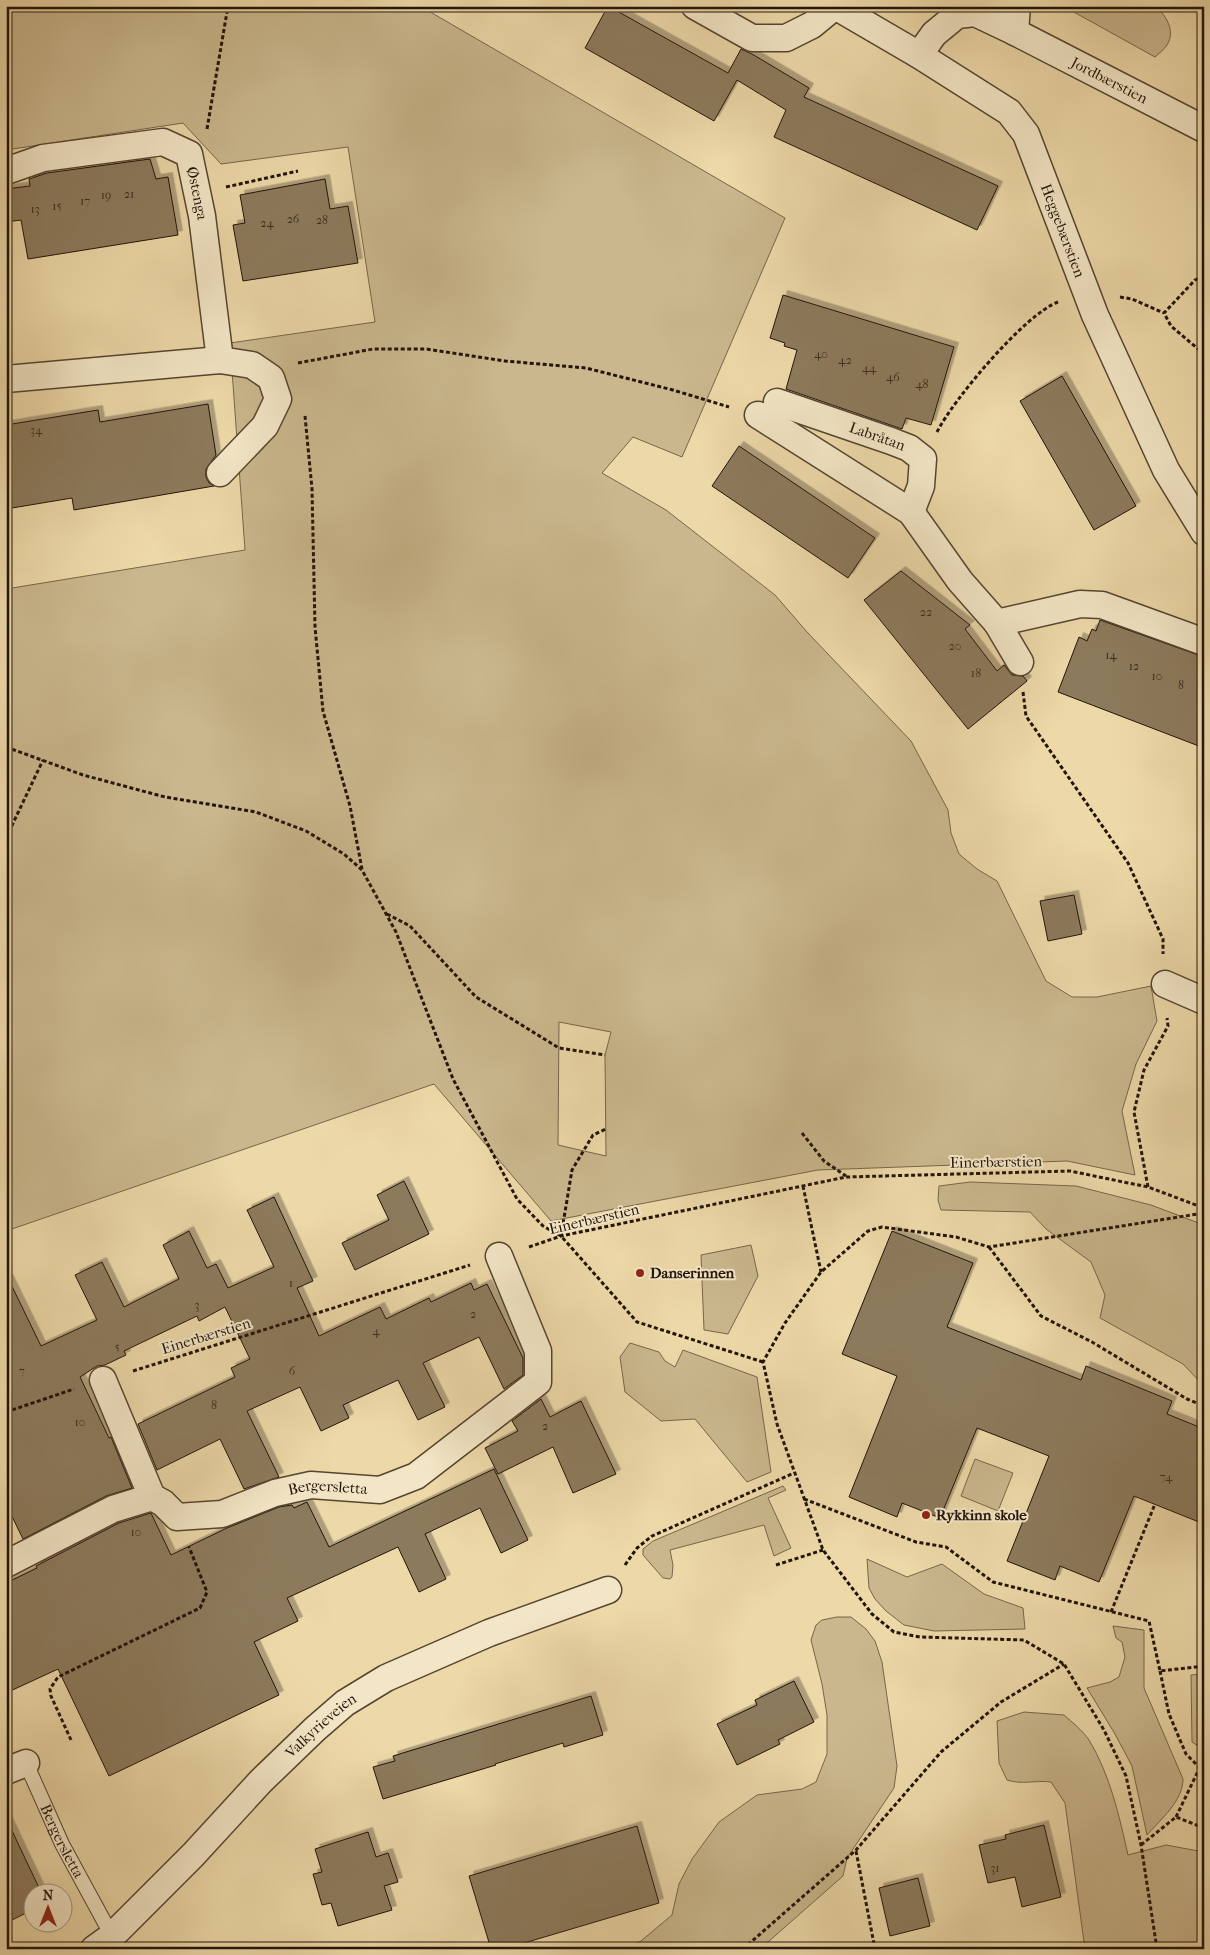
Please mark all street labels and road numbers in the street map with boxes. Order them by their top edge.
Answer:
street label: Jordbærstien [1067,53,1151,108]
street label: Østenga [183,165,212,222]
street label: Heggebærstien [1037,181,1089,280]
street label: Labråtan [847,418,908,455]
street label: Einerbærstien [950,1152,1043,1172]
street label: Einerbærstien [547,1200,641,1238]
street label: Einerbærstien [159,1314,253,1358]
street label: Bergersletta [286,1476,369,1499]
street label: Valkyrieveien [281,1689,360,1762]
street label: Bergersletta [36,1801,88,1882]

